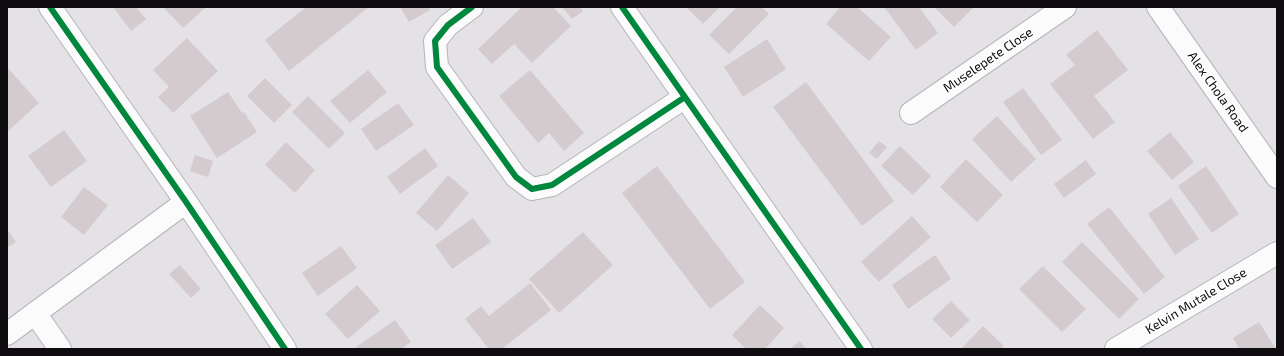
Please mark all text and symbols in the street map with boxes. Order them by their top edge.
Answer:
street label: Muselepete Close [940,24,1036,96]
street label: Alex Chola Road [1184,49,1252,135]
street label: Kelvin Mutale Close [1142,265,1250,337]

